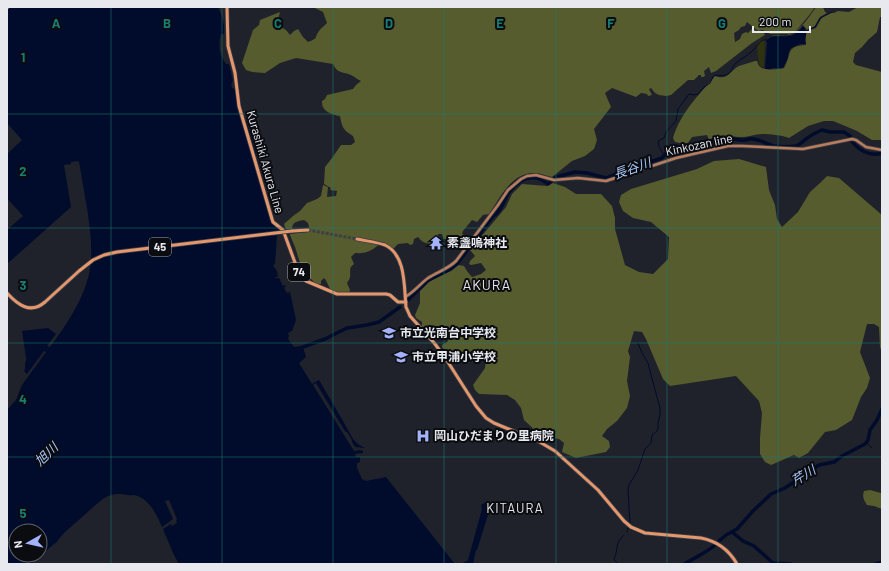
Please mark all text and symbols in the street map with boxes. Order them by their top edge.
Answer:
scale bar [753,8,810,34]
text: 200 m [759,14,791,28]
text: A [52,15,61,31]
text: B [163,15,171,31]
text: C [274,15,282,31]
text: D [385,15,393,31]
text: E [496,15,504,31]
text: F [607,15,615,31]
text: G [718,15,726,31]
text: 1 [21,49,25,65]
street label: Kurashiki Akura Line [245,109,287,215]
street label: Kinkozan line [664,130,734,158]
water label: 長谷川 [611,153,655,182]
text: 2 [19,163,27,179]
temple icon: 素盞嗚神社 [428,235,444,251]
place label: 素盞嗚神社 [447,235,507,249]
road number: 45 [149,238,171,256]
road number: 74 [288,263,310,281]
district label: AKURA [463,276,511,293]
text: 3 [19,277,27,293]
school or university icon: 市立光南台中学校 [381,325,397,341]
place label: 市立光南台中学校 [400,325,496,339]
school or university icon: 市立甲浦小学校 [393,349,409,365]
place label: 市立甲浦小学校 [412,349,496,363]
text: 4 [19,391,27,407]
hospital icon: 岡山ひだまりの里病院 [415,428,431,444]
place label: 岡山ひだまりの里病院 [434,428,554,442]
water label: 旭川 [31,438,62,469]
water label: 芹川 [788,460,820,489]
district label: KITAURA [486,500,544,516]
text: 5 [19,505,27,521]
north arrow [8,523,48,563]
text: N [11,540,25,549]

